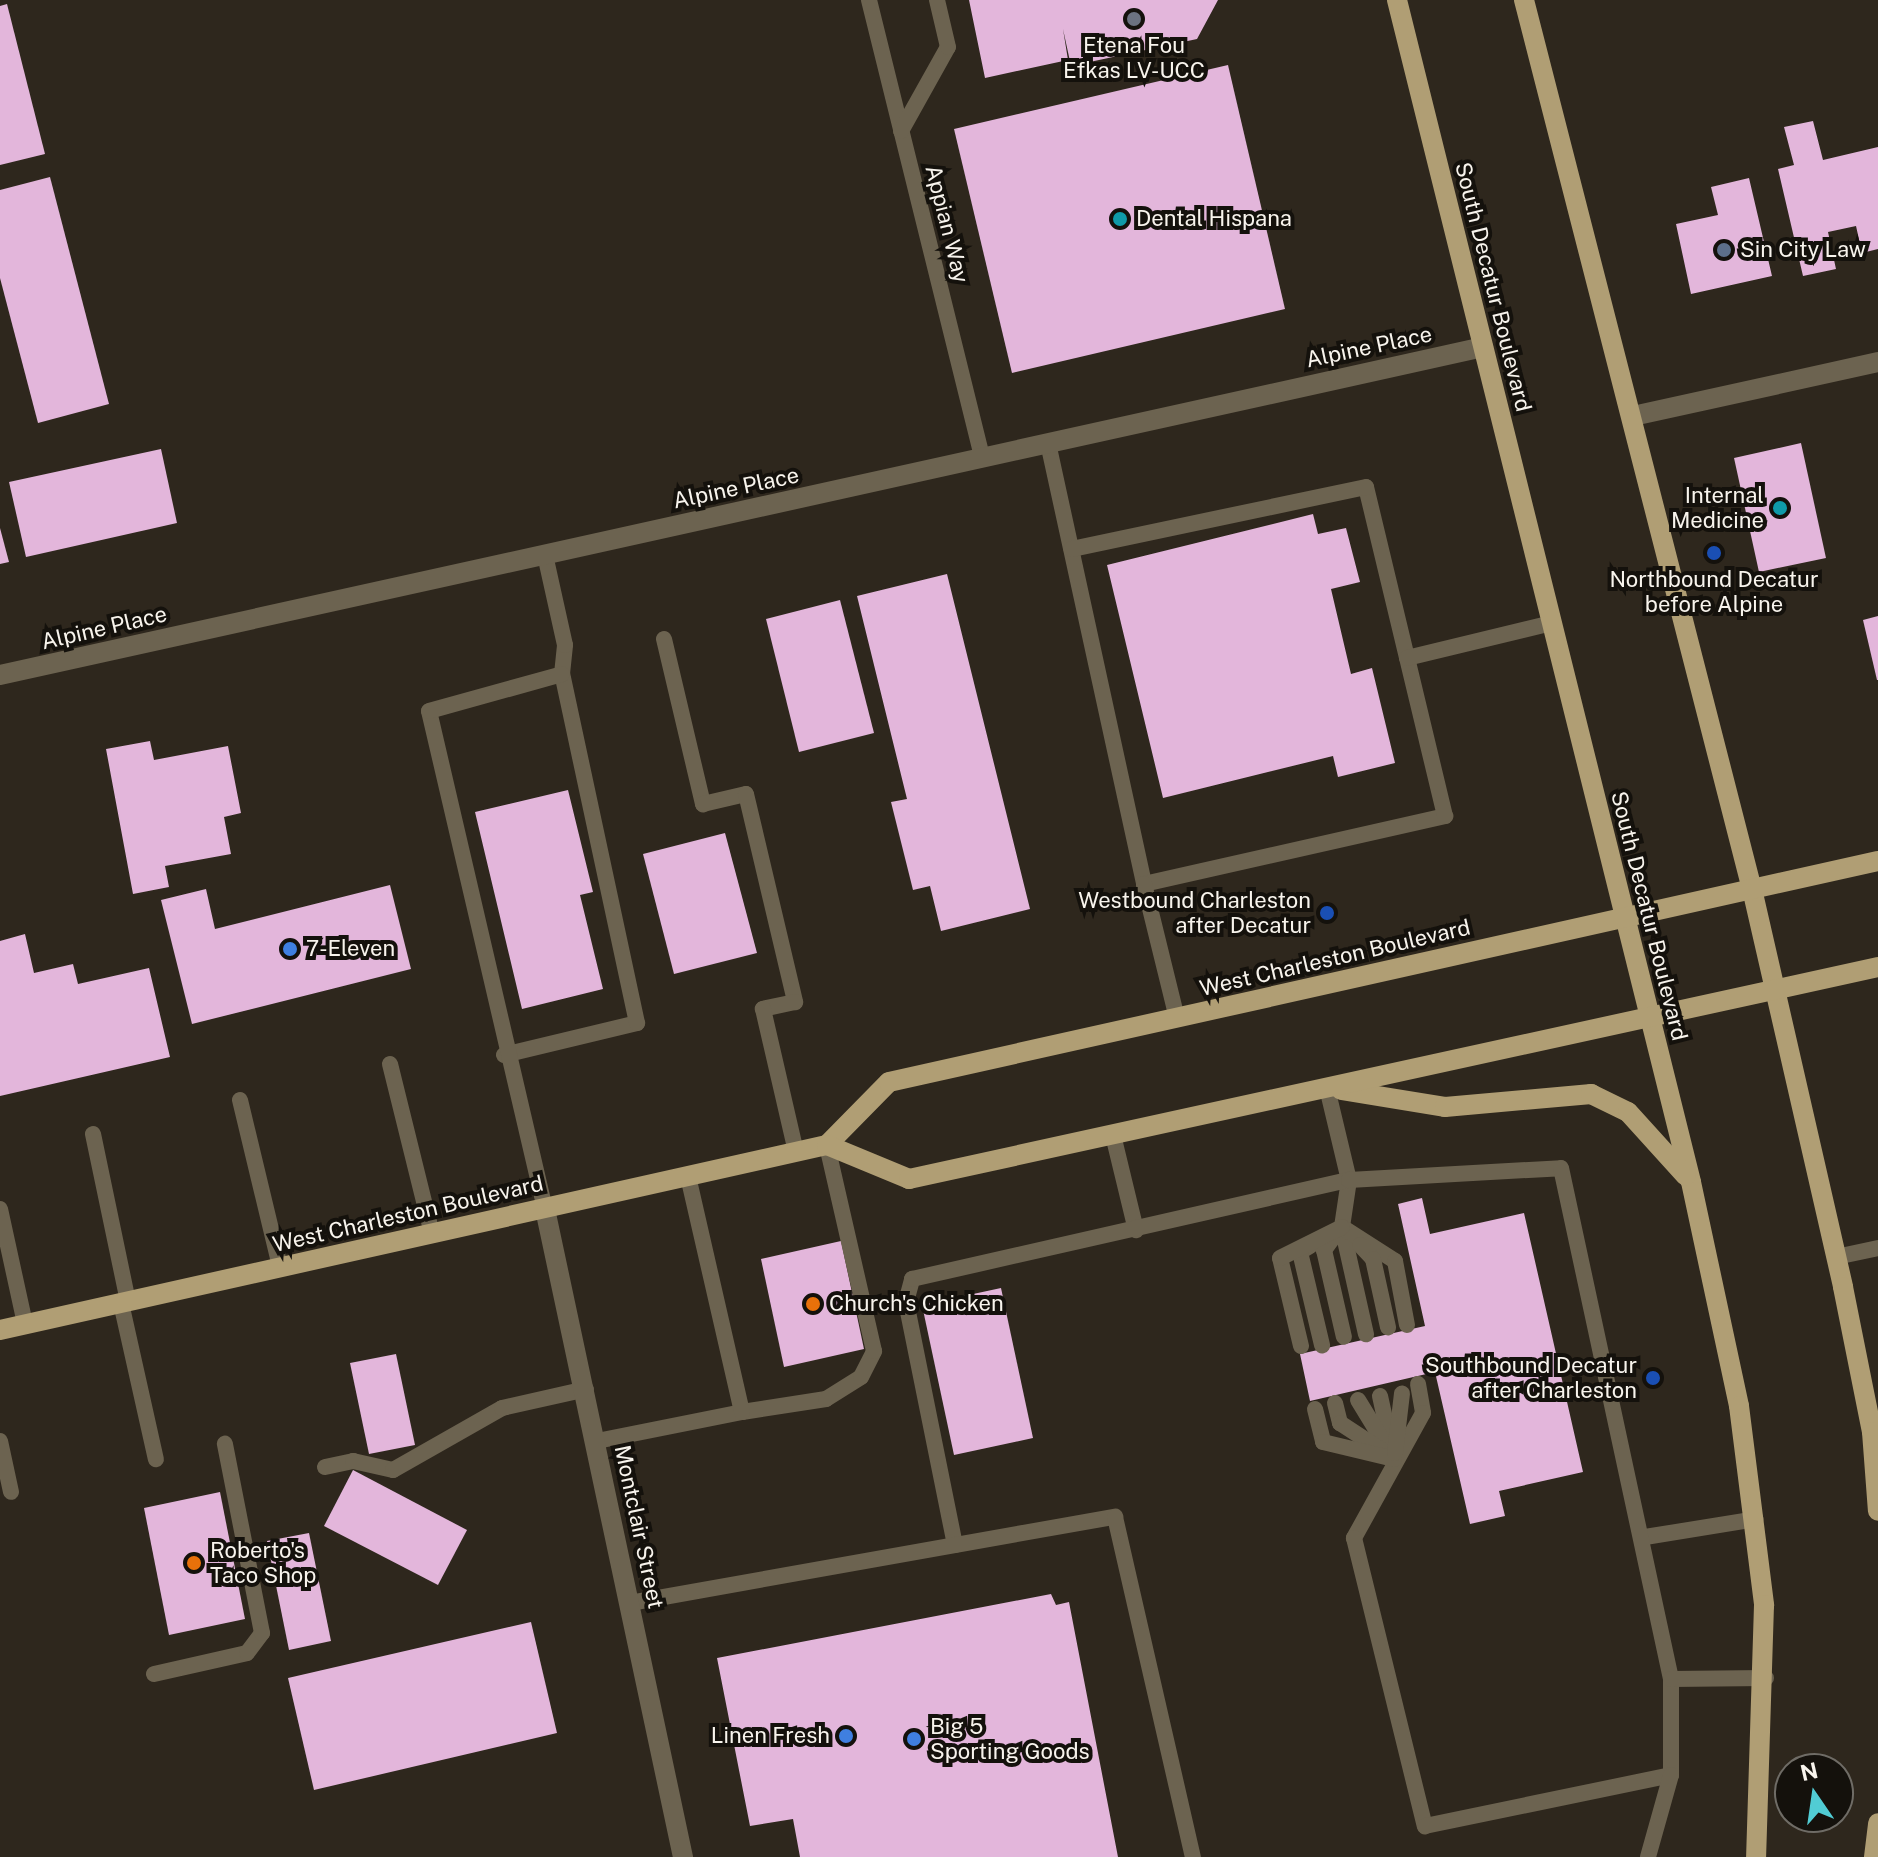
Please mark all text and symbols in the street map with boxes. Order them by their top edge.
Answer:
marker: Etena Fou Efkas LV-UCC [1125,10,1143,28]
place label: Etena Fou Efkas LV-UCC [1063,32,1205,84]
street label: South Decatur Boulevard [1449,160,1537,414]
street label: Appian Way [920,162,974,286]
place label: Dental Hispana [1136,206,1292,232]
marker: Dental Hispana [1111,210,1129,228]
place label: Sin City Law [1740,237,1866,263]
marker: Sin City Law [1715,241,1733,259]
street label: Alpine Place [1303,321,1435,373]
street label: Alpine Place [670,462,802,514]
place label: Internal Medicine [1671,482,1764,534]
marker: Internal Medicine [1771,499,1789,517]
marker: Northbound Decatur before Alpine [1705,544,1723,562]
place label: Northbound Decatur before Alpine [1609,566,1819,618]
street label: Alpine Place [38,601,170,655]
street label: South Decatur Boulevard [1605,789,1693,1043]
place label: Westbound Charleston after Decatur [1078,887,1311,938]
marker: Westbound Charleston after Decatur [1318,904,1336,922]
street label: West Charleston Boulevard [1197,914,1473,1002]
place label: 7-Eleven [306,936,395,962]
marker: 7-Eleven [281,940,299,958]
street label: West Charleston Boulevard [270,1170,546,1258]
place label: Church's Chicken [829,1291,1004,1317]
marker: Church's Chicken [804,1295,822,1313]
place label: Southbound Decatur after Charleston [1425,1352,1637,1404]
marker: Southbound Decatur after Charleston [1644,1369,1662,1387]
street label: Montclair Street [609,1443,669,1611]
place label: Roberto's Taco Shop [210,1537,317,1588]
marker: Roberto's Taco Shop [185,1554,203,1572]
place label: Big 5 Sporting Goods [930,1713,1090,1764]
place label: Linen Fresh [711,1723,830,1749]
marker: Linen Fresh [837,1727,855,1745]
marker: Big 5 Sporting Goods [905,1730,923,1748]
north arrow [1774,1753,1854,1833]
text: N [1798,1757,1820,1786]

